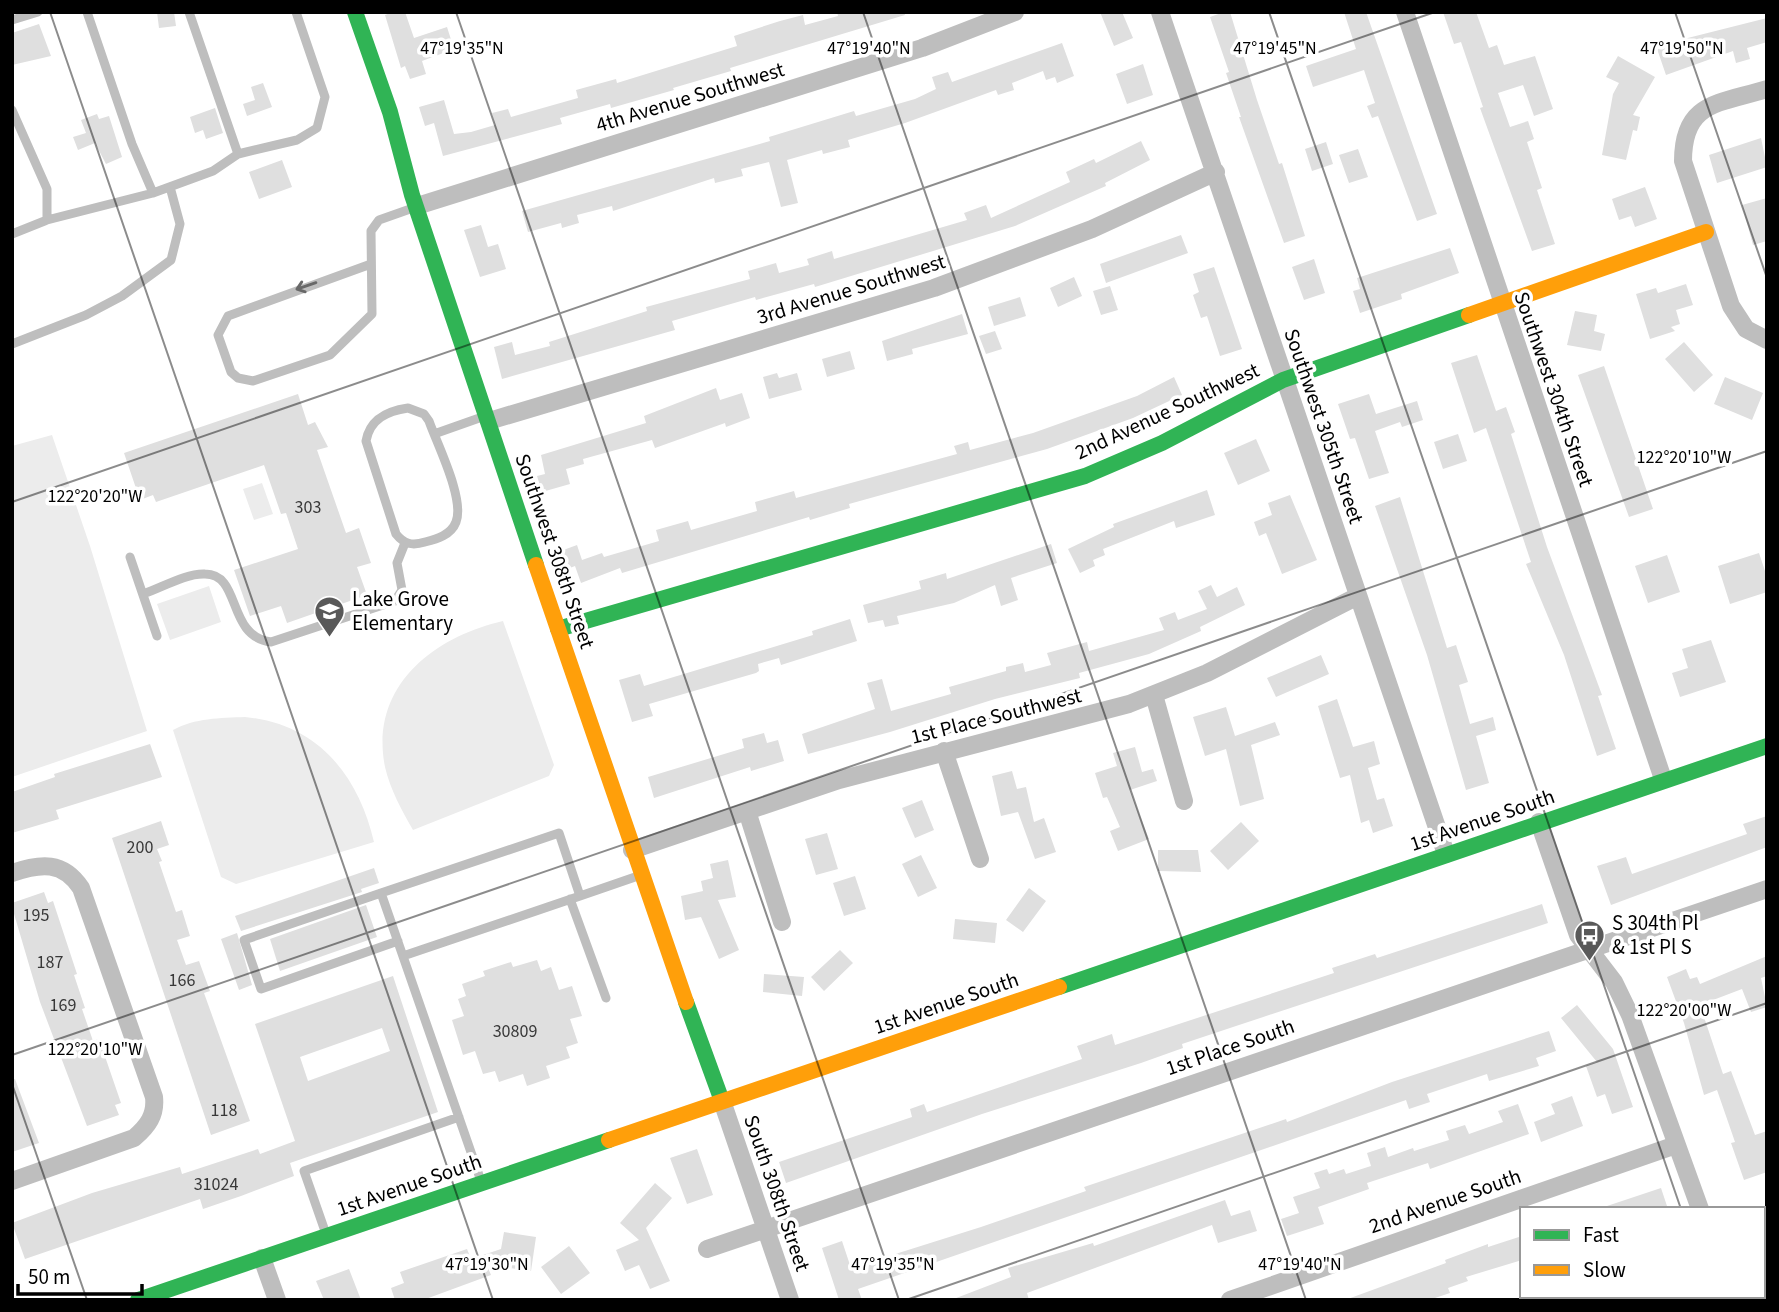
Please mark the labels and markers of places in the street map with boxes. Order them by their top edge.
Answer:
place label: Lake Grove Elementary [352,584,453,638]
school or university icon: Lake Grove Elementary [312,594,346,638]
place label: S 304th Pl & 1st Pl S [1612,908,1699,962]
bus stop icon: S 304th Pl & 1st Pl S [1572,918,1606,962]

